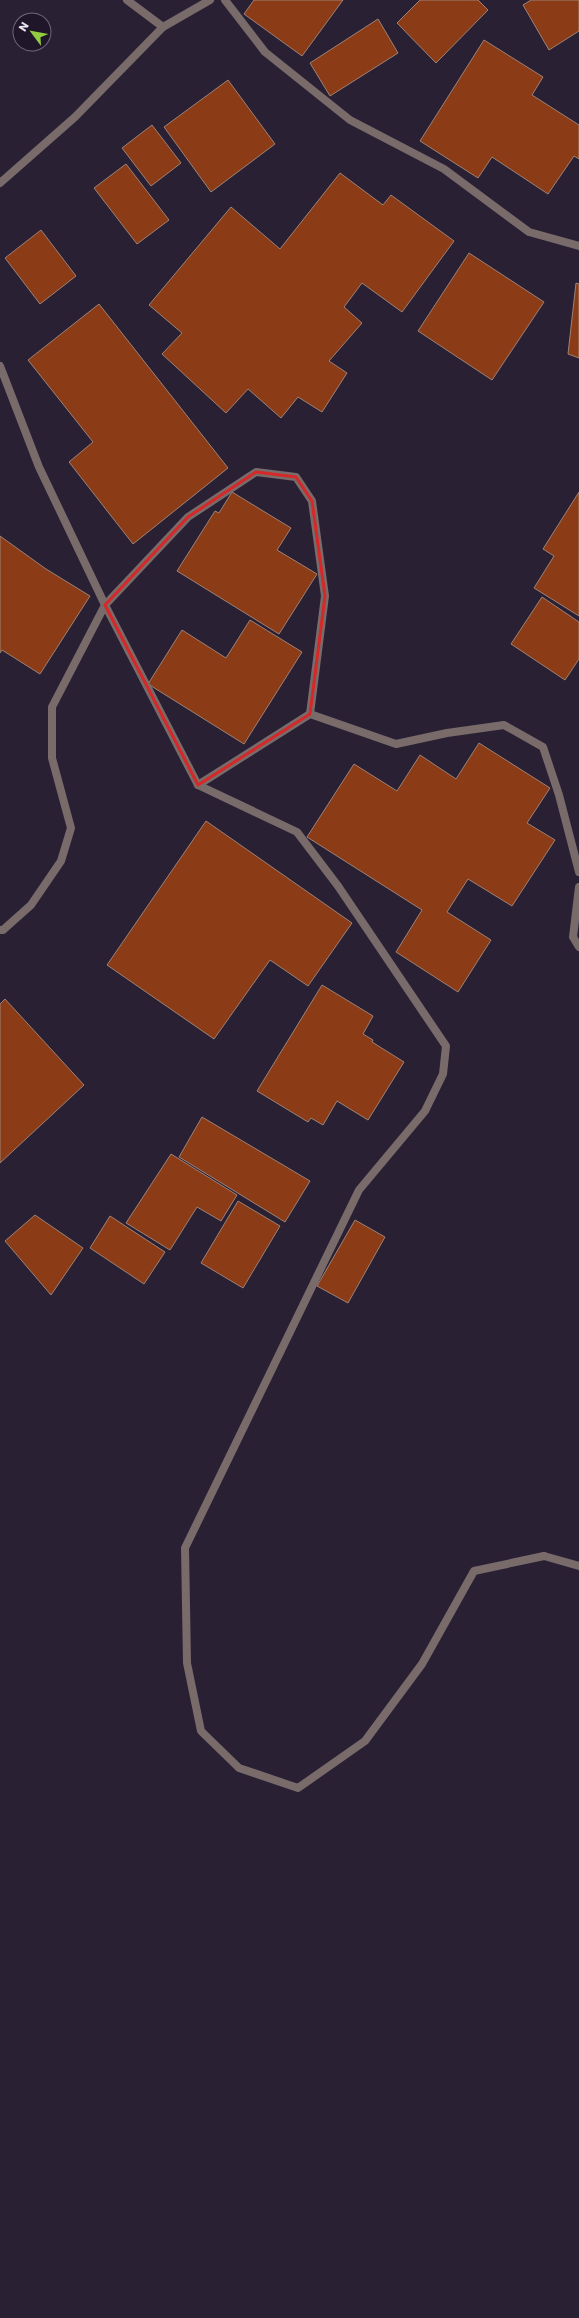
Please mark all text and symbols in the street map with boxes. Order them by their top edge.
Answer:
north arrow [12,12,52,52]
text: N [15,19,32,34]

